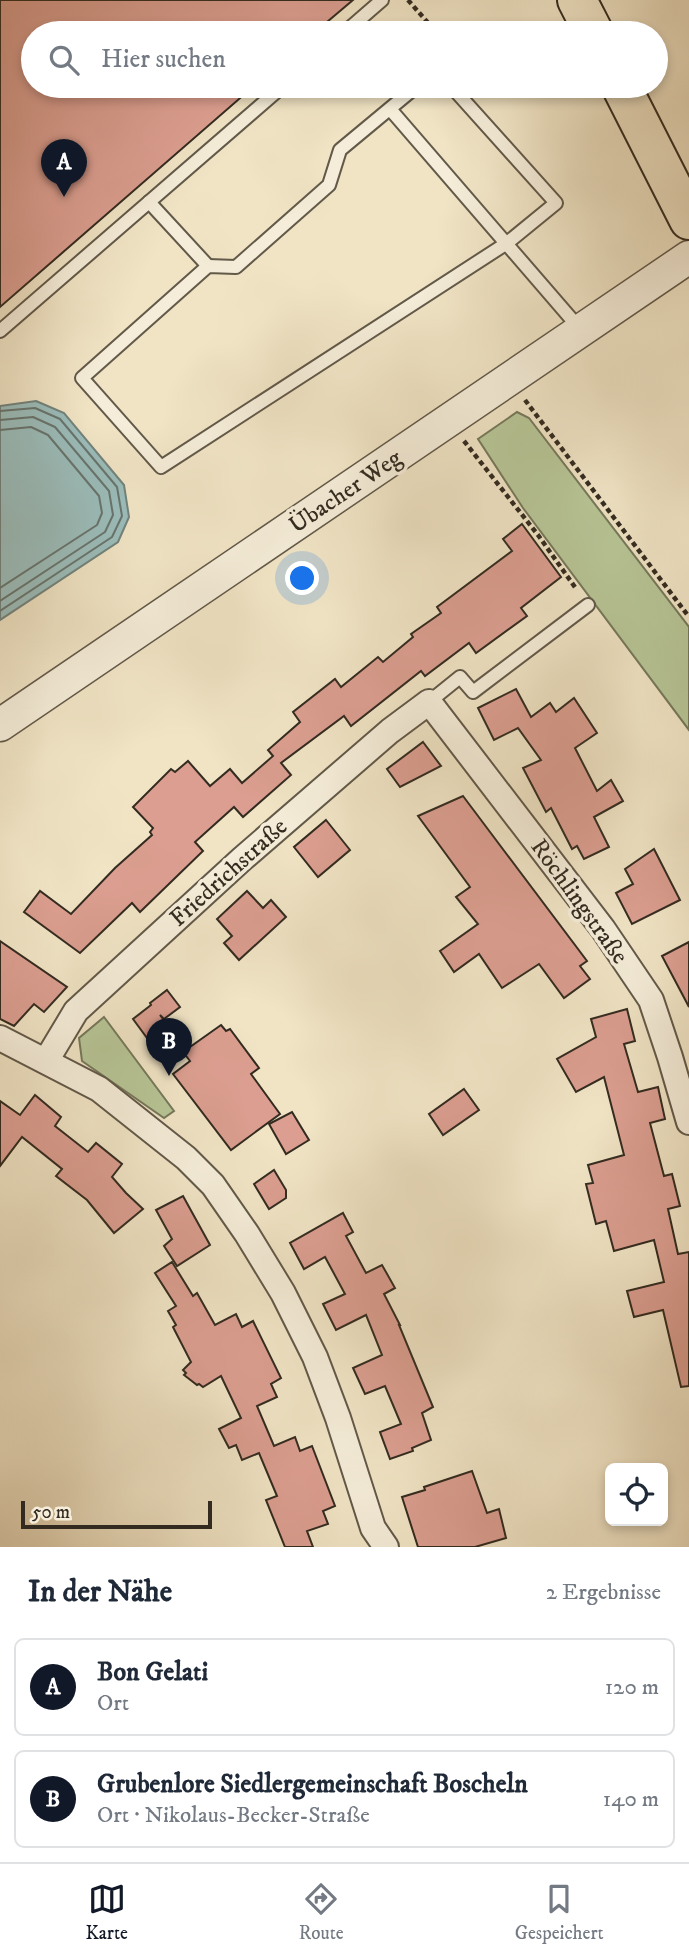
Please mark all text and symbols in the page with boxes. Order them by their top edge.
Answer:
search box [21,21,668,98]
icon: search [45,41,83,79]
text: Hier suchen [101,43,226,76]
pin: A [41,139,87,197]
street label: Übacher Weg [284,443,408,540]
your location [285,561,319,595]
street label: Friedrichstraße [164,812,294,933]
street label: Röchlingstraße [524,833,635,970]
pin: B [146,1018,192,1076]
map controls [605,1463,668,1526]
button: locate [605,1463,668,1526]
scale bar [21,1498,212,1530]
text: 50 m [32,1501,70,1524]
text: In der Nähe [28,1574,172,1611]
text: 2 Ergebnisse [546,1578,661,1607]
text: Bon Gelati [97,1656,208,1689]
text: A [46,1673,60,1702]
text: 120 m [605,1673,659,1702]
text: Ort [97,1689,129,1718]
text: Grubenlore Siedlergemeinschaft Boscheln [97,1768,528,1801]
text: B [46,1785,60,1814]
text: 140 m [603,1785,659,1814]
text: Ort · Nikolaus-Becker-Straße [97,1801,370,1830]
tab: Karte [85,1880,128,1945]
tab: Route [299,1880,344,1945]
tab: Gespeichert [515,1880,604,1945]

